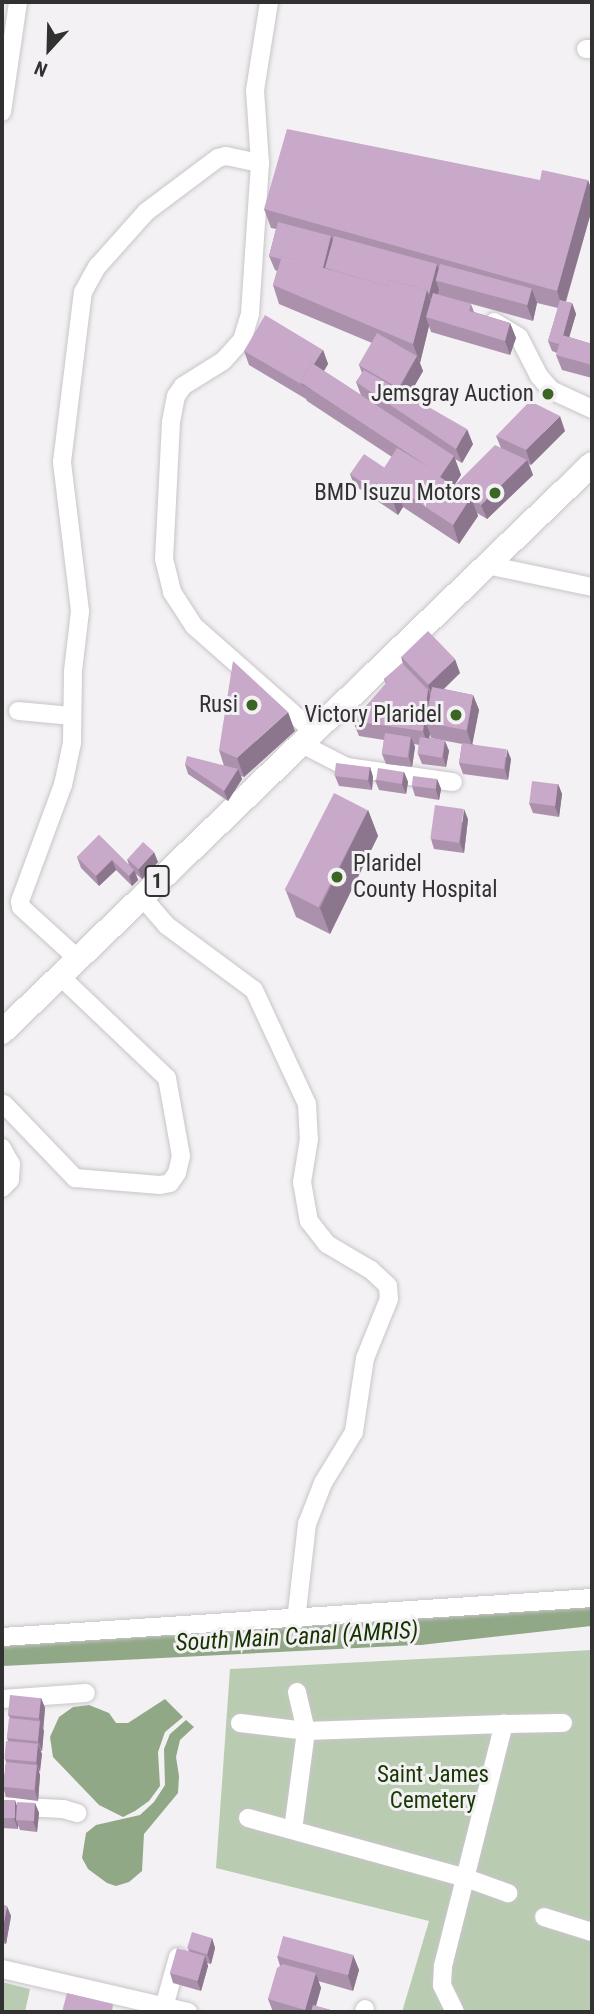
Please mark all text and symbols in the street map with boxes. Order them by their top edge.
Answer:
north arrow [14,14,84,84]
text: N [31,56,51,82]
place label: Jemsgray Auction [371,380,534,408]
marker: Jemsgray Auction [540,386,556,402]
place label: BMD Isuzu Motors [314,479,481,507]
marker: BMD Isuzu Motors [487,485,503,501]
place label: Rusi [199,691,238,719]
marker: Rusi [244,697,260,713]
place label: Victory Plaridel [304,701,442,729]
marker: Victory Plaridel [448,707,464,723]
place label: Plaridel County Hospital [353,850,498,904]
road number: 1 [143,864,171,898]
marker: Plaridel County Hospital [327,867,347,887]
water label: South Main Canal (AMRIS) [175,1616,419,1658]
park label: Saint James Cemetery [377,1761,489,1815]

